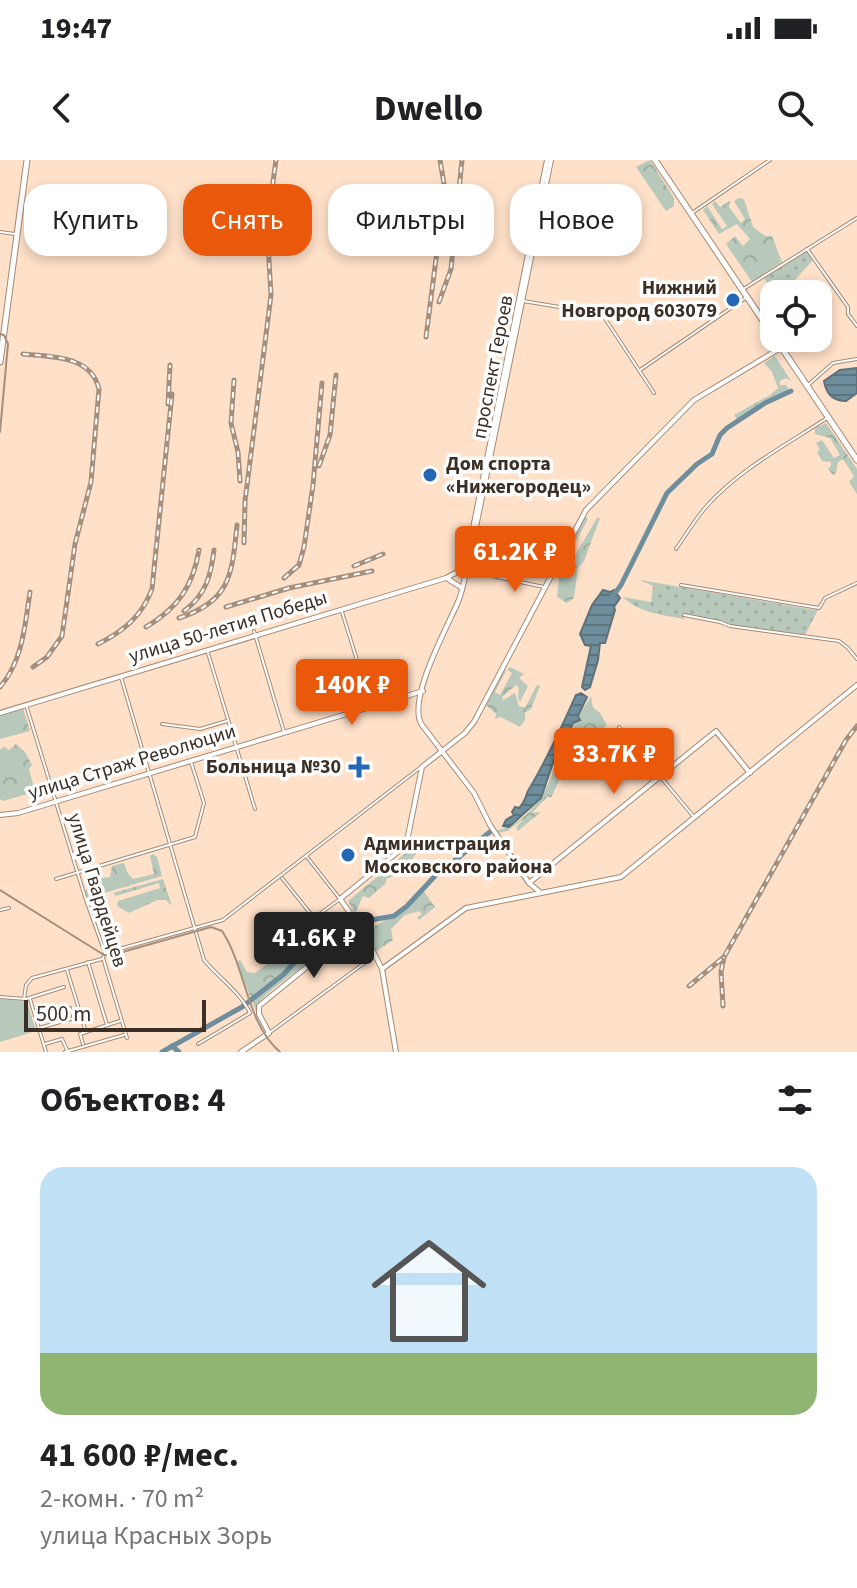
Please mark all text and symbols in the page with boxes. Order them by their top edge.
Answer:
text: 19:47 [40,7,112,50]
text: Dwello [374,83,483,134]
icon: back [40,86,84,130]
icon: search [773,86,817,130]
chip: Купить [24,184,167,256]
chip: Снять [183,184,312,256]
chip: Фильтры [328,184,494,256]
chip: Новое [510,184,642,256]
place label: Нижний Новгород 603079 [561,274,717,325]
map controls [760,280,832,352]
button: locate [760,280,832,352]
marker: Нижний Новгород 603079 [724,291,742,309]
street label: проспект Героев [465,293,521,441]
place label: Дом спорта «Нижегородец» [446,450,591,501]
marker: Дом спорта «Нижегородец» [421,466,439,484]
pin: 61.2K ₽ [441,526,589,594]
text: 61.2K ₽ [473,533,557,570]
street label: улица 50-летия Победы [125,583,331,671]
pin: 140K ₽ [287,659,417,727]
text: 140K ₽ [314,666,390,703]
street label: улица Страж Революции [25,717,239,807]
pin: 33.7K ₽ [540,728,688,796]
text: 33.7K ₽ [572,735,656,772]
place label: Больница №30 [206,753,341,781]
marker: Больница №30 [348,756,370,778]
street label: улица Гвардейцев [60,810,134,970]
place label: Администрация Московского района [363,830,552,881]
marker: Администрация Московского района [339,846,357,864]
pin: 41.6K ₽ [240,912,388,980]
text: 41.6K ₽ [272,919,356,956]
scale bar [24,996,206,1032]
text: 500 m [36,998,91,1030]
text: Объектов: 4 [40,1076,225,1125]
icon: filters [773,1078,817,1122]
icon: home [357,1219,501,1363]
text: 41 600 ₽/мес. [40,1431,239,1480]
text: 2-комн. · 70 m² [40,1480,204,1517]
text: улица Красных Зорь [40,1517,272,1554]

